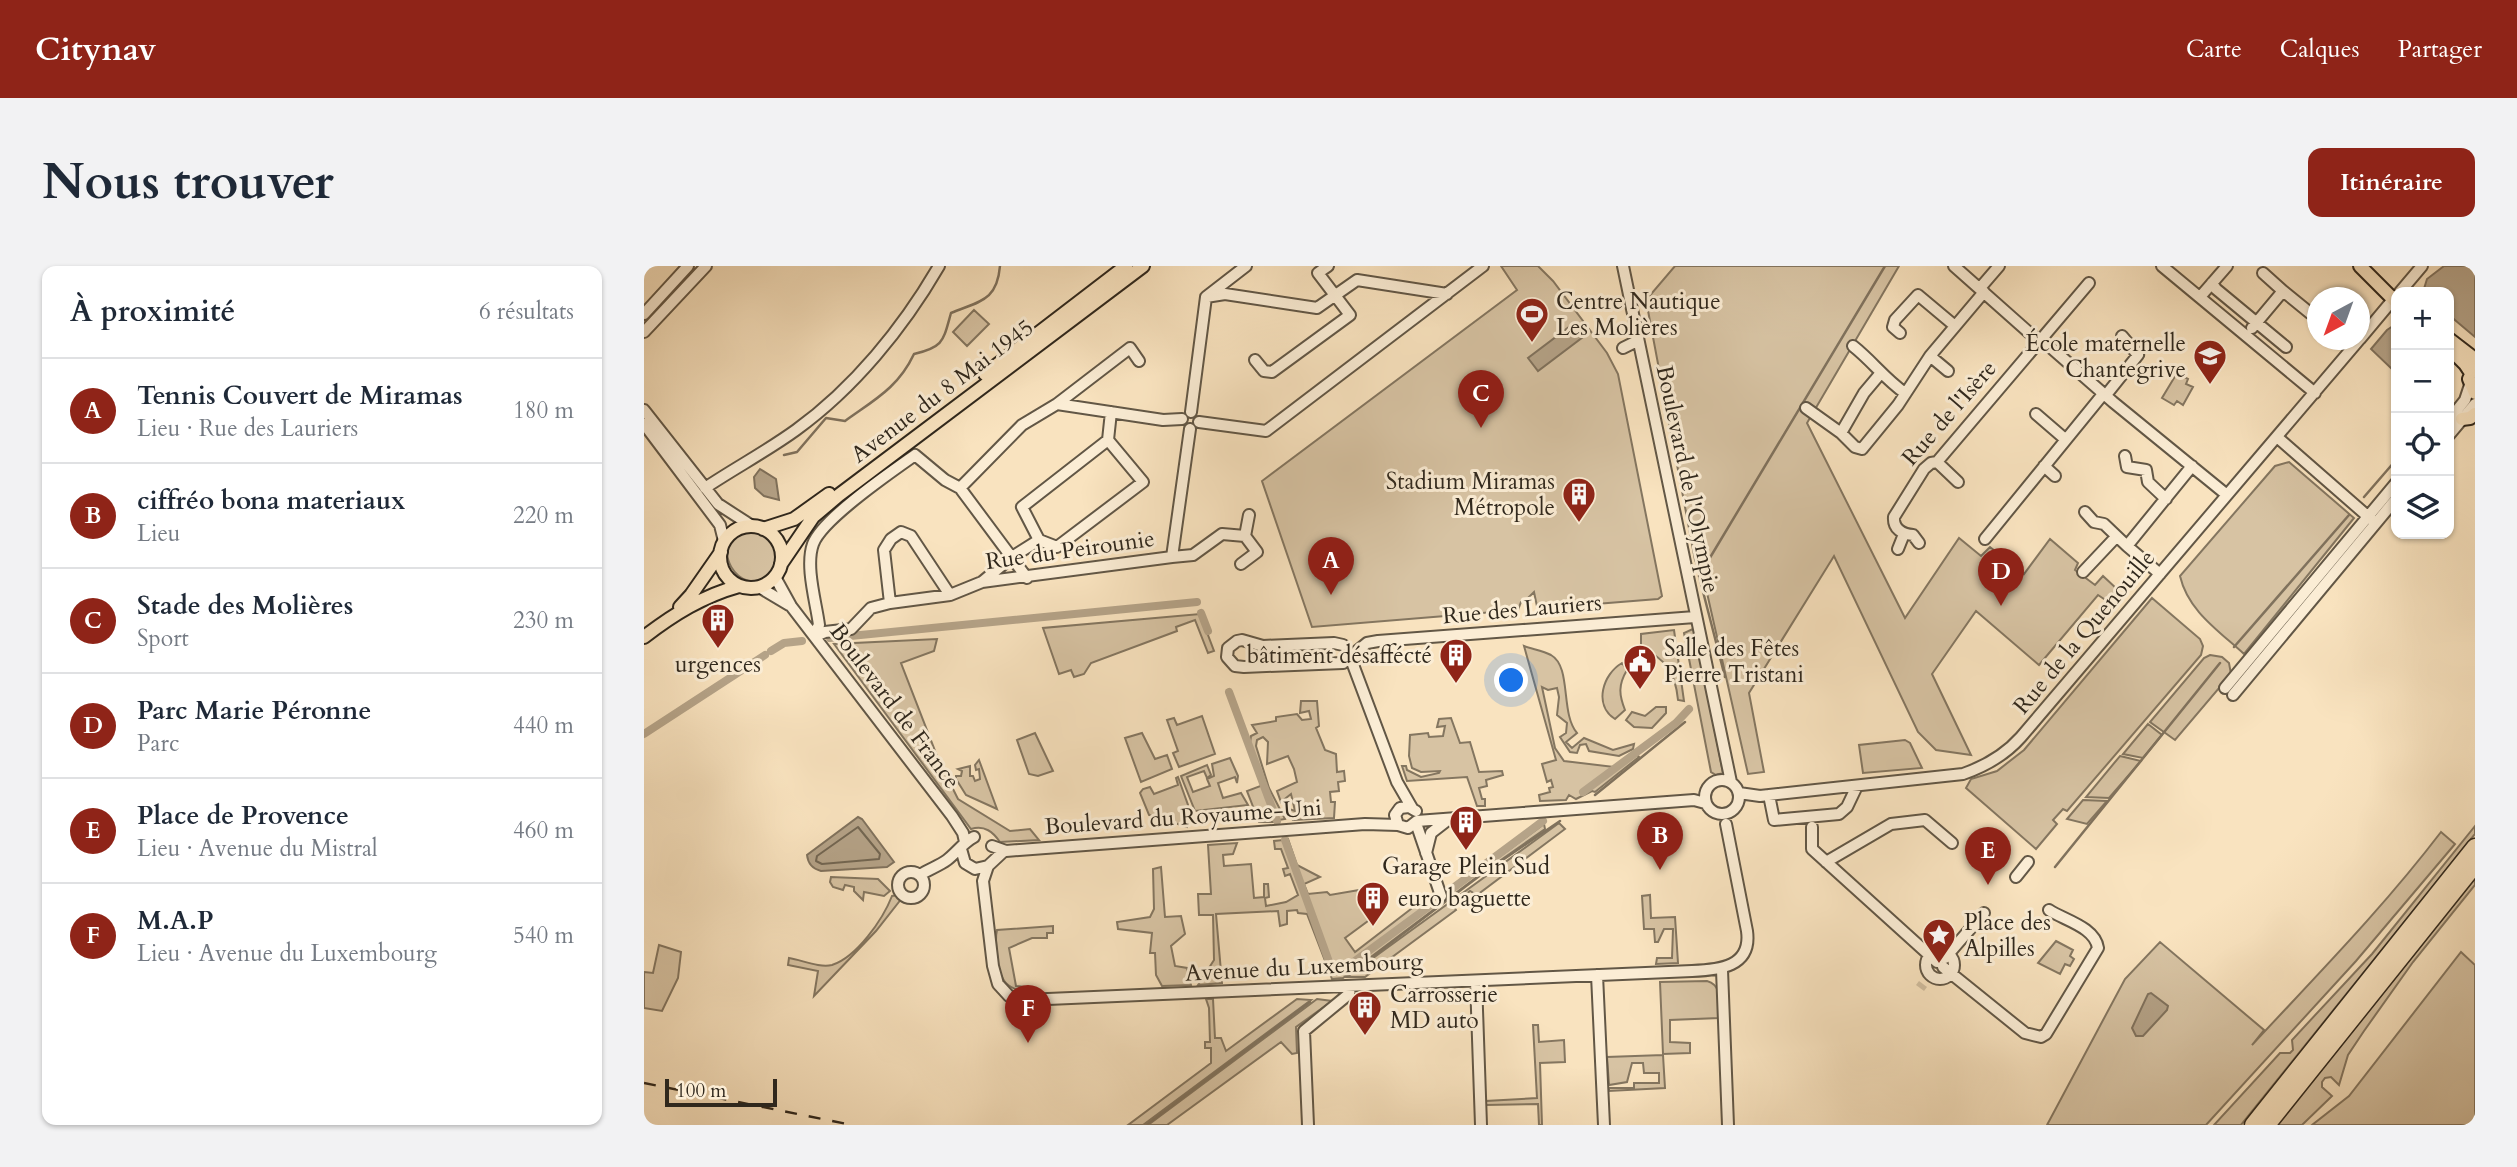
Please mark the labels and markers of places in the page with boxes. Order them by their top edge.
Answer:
place label: Centre Nautique Les Molières [1556,286,1721,343]
sports icon: Centre Nautique Les Molières [1513,295,1551,344]
place label: École maternelle Chantegrive [2025,328,2186,385]
school or university icon: École maternelle Chantegrive [2191,337,2229,386]
pin: C [1458,370,1504,428]
place label: Stadium Miramas Métropole [1386,466,1555,523]
building icon: Stadium Miramas Métropole [1560,475,1598,524]
pin: A [1308,537,1354,595]
pin: D [1978,548,2024,606]
building icon: urgences [699,601,737,650]
place label: Salle des Fêtes Pierre Tristani [1664,633,1804,690]
building icon: bâtiment désaffécté [1437,636,1475,685]
place label: bâtiment désaffécté [1247,640,1432,671]
public building icon: Salle des Fêtes Pierre Tristani [1621,642,1659,691]
place label: urgences [675,649,761,680]
building icon: Garage Plein Sud [1447,803,1485,852]
pin: B [1637,812,1683,870]
pin: E [1965,827,2011,885]
place label: Garage Plein Sud [1382,851,1551,882]
building icon: euro baguette [1354,879,1392,928]
place label: euro baguette [1398,883,1531,914]
place label: Place des Alpilles [1964,907,2051,964]
place icon: Place des Alpilles [1920,916,1958,965]
place label: Carrosserie MD auto [1390,979,1498,1036]
pin: F [1005,985,1051,1043]
building icon: Carrosserie MD auto [1346,988,1384,1037]

